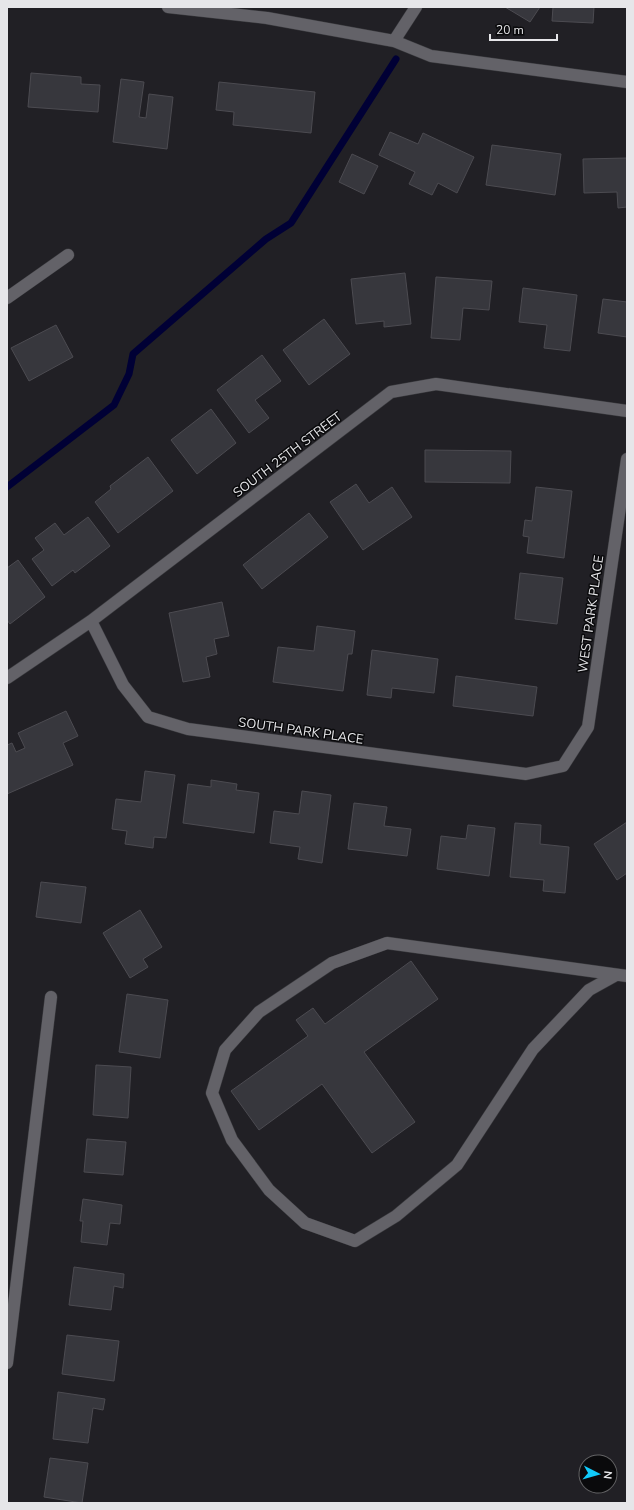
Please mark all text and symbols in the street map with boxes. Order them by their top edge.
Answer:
scale bar [490,16,557,42]
text: 20 m [496,22,524,38]
street label: SOUTH 25TH STREET [229,408,346,502]
street label: WEST PARK PLACE [574,554,608,674]
street label: SOUTH PARK PLACE [237,713,365,749]
north arrow [578,1454,618,1494]
text: N [600,1470,615,1480]

